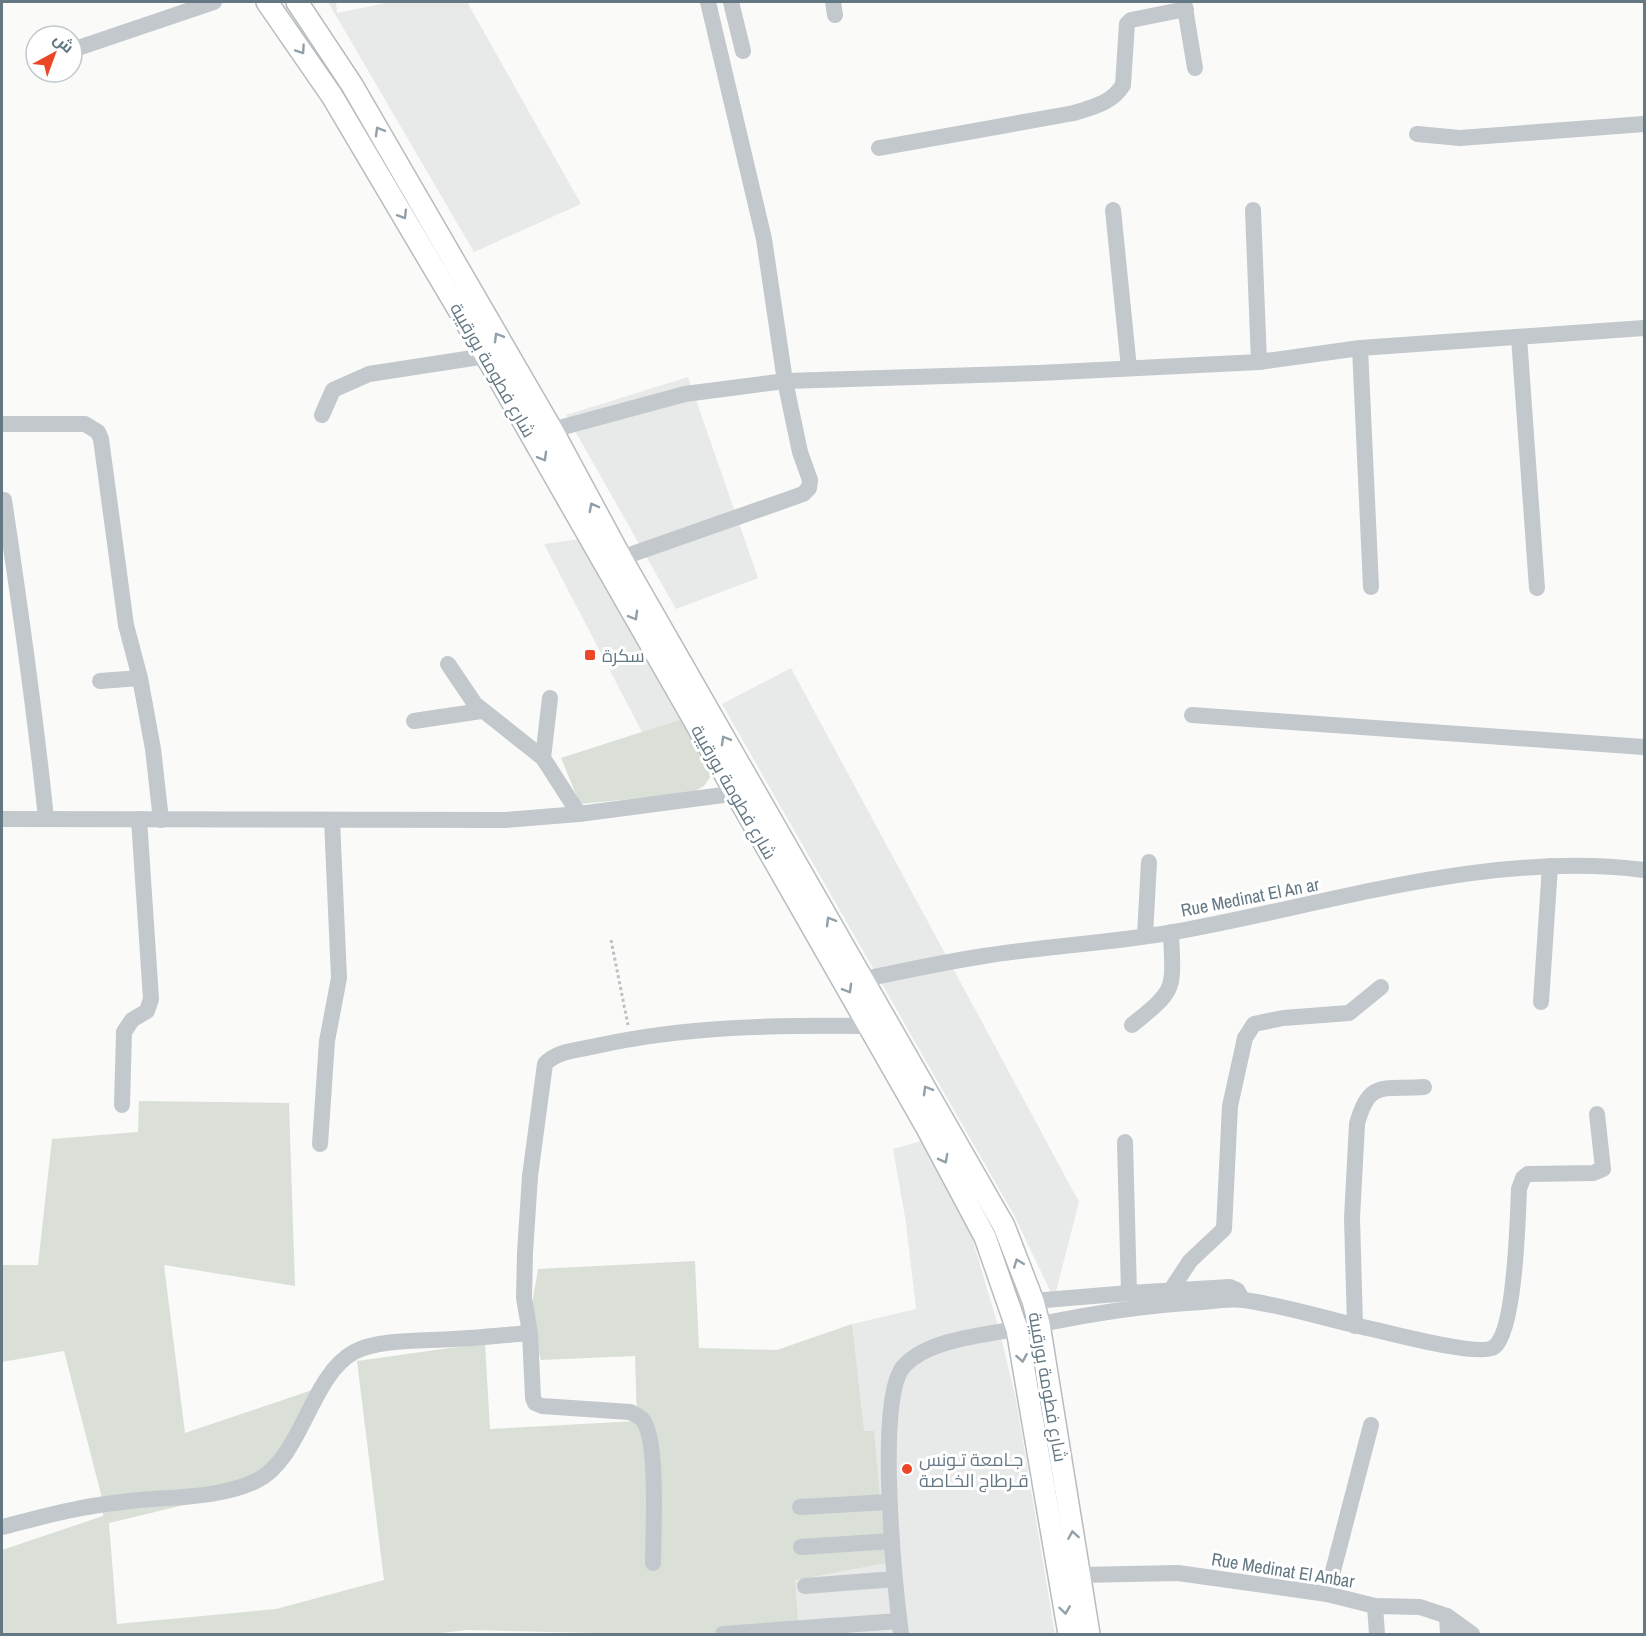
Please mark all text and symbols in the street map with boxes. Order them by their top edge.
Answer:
north arrow [24,24,84,84]
text: ش [49,28,79,58]
one-way arrow [293,43,304,54]
one-way arrow [375,127,386,137]
one-way arrow [396,209,407,220]
street label: شارع فطومة بورقيبة [444,298,542,442]
one-way arrow [493,332,505,343]
one-way arrow [536,450,547,461]
one-way arrow [589,502,600,513]
one-way arrow [627,610,638,620]
place label: سكرة [602,643,645,668]
marker: سكرة [583,648,597,662]
street label: شارع فطومة بورقيبة [685,720,783,864]
one-way arrow [721,736,733,746]
street label: Rue Medinat El An ar [1179,871,1321,923]
one-way arrow [826,917,838,927]
one-way arrow [840,983,852,993]
one-way arrow [923,1086,934,1096]
one-way arrow [937,1152,948,1163]
one-way arrow [1013,1258,1025,1269]
street label: شارع فطومة بورقيبة [1023,1310,1073,1464]
one-way arrow [1015,1353,1028,1363]
place label: جـامعة تـونس قـرطاج الخـاصة [919,1447,1029,1493]
marker: جـامعة تـونس قـرطاج الخـاصة [900,1462,914,1476]
one-way arrow [1067,1531,1080,1541]
street label: Rue Medinat El Anbar [1210,1546,1356,1594]
one-way arrow [1059,1606,1071,1615]

